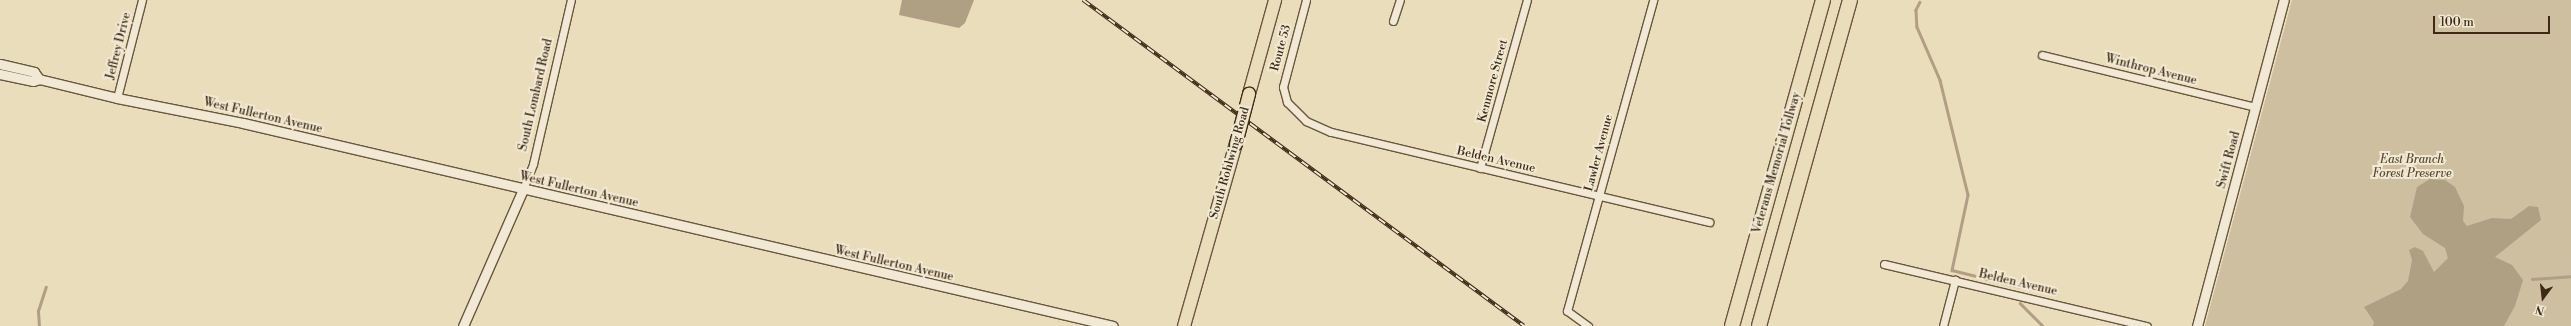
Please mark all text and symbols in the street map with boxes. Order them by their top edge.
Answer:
scale bar [2435,8,2552,34]
street label: Jeffrey Drive [104,11,134,81]
text: 100 m [2440,15,2474,30]
street label: Route 53 [1268,23,1294,73]
street label: South Lombard Road [516,37,556,153]
street label: Kenmore Street [1475,38,1511,124]
street label: Winthrop Avenue [2104,52,2198,88]
street label: Veterans Memorial Tollway [1750,91,1804,235]
street label: West Fullerton Avenue [202,95,324,137]
street label: South Rohlwing Road [1207,105,1253,221]
street label: Lawler Avenue [1582,113,1616,193]
street label: Swift Road [2215,130,2243,190]
street label: Belden Avenue [1455,144,1537,176]
park label: East Branch Forest Preserve [2372,153,2452,181]
street label: West Fullerton Avenue [518,169,640,211]
street label: West Fullerton Avenue [833,243,955,285]
street label: Belden Avenue [1977,267,2059,299]
north arrow [2523,278,2563,318]
text: N [2534,302,2546,317]

